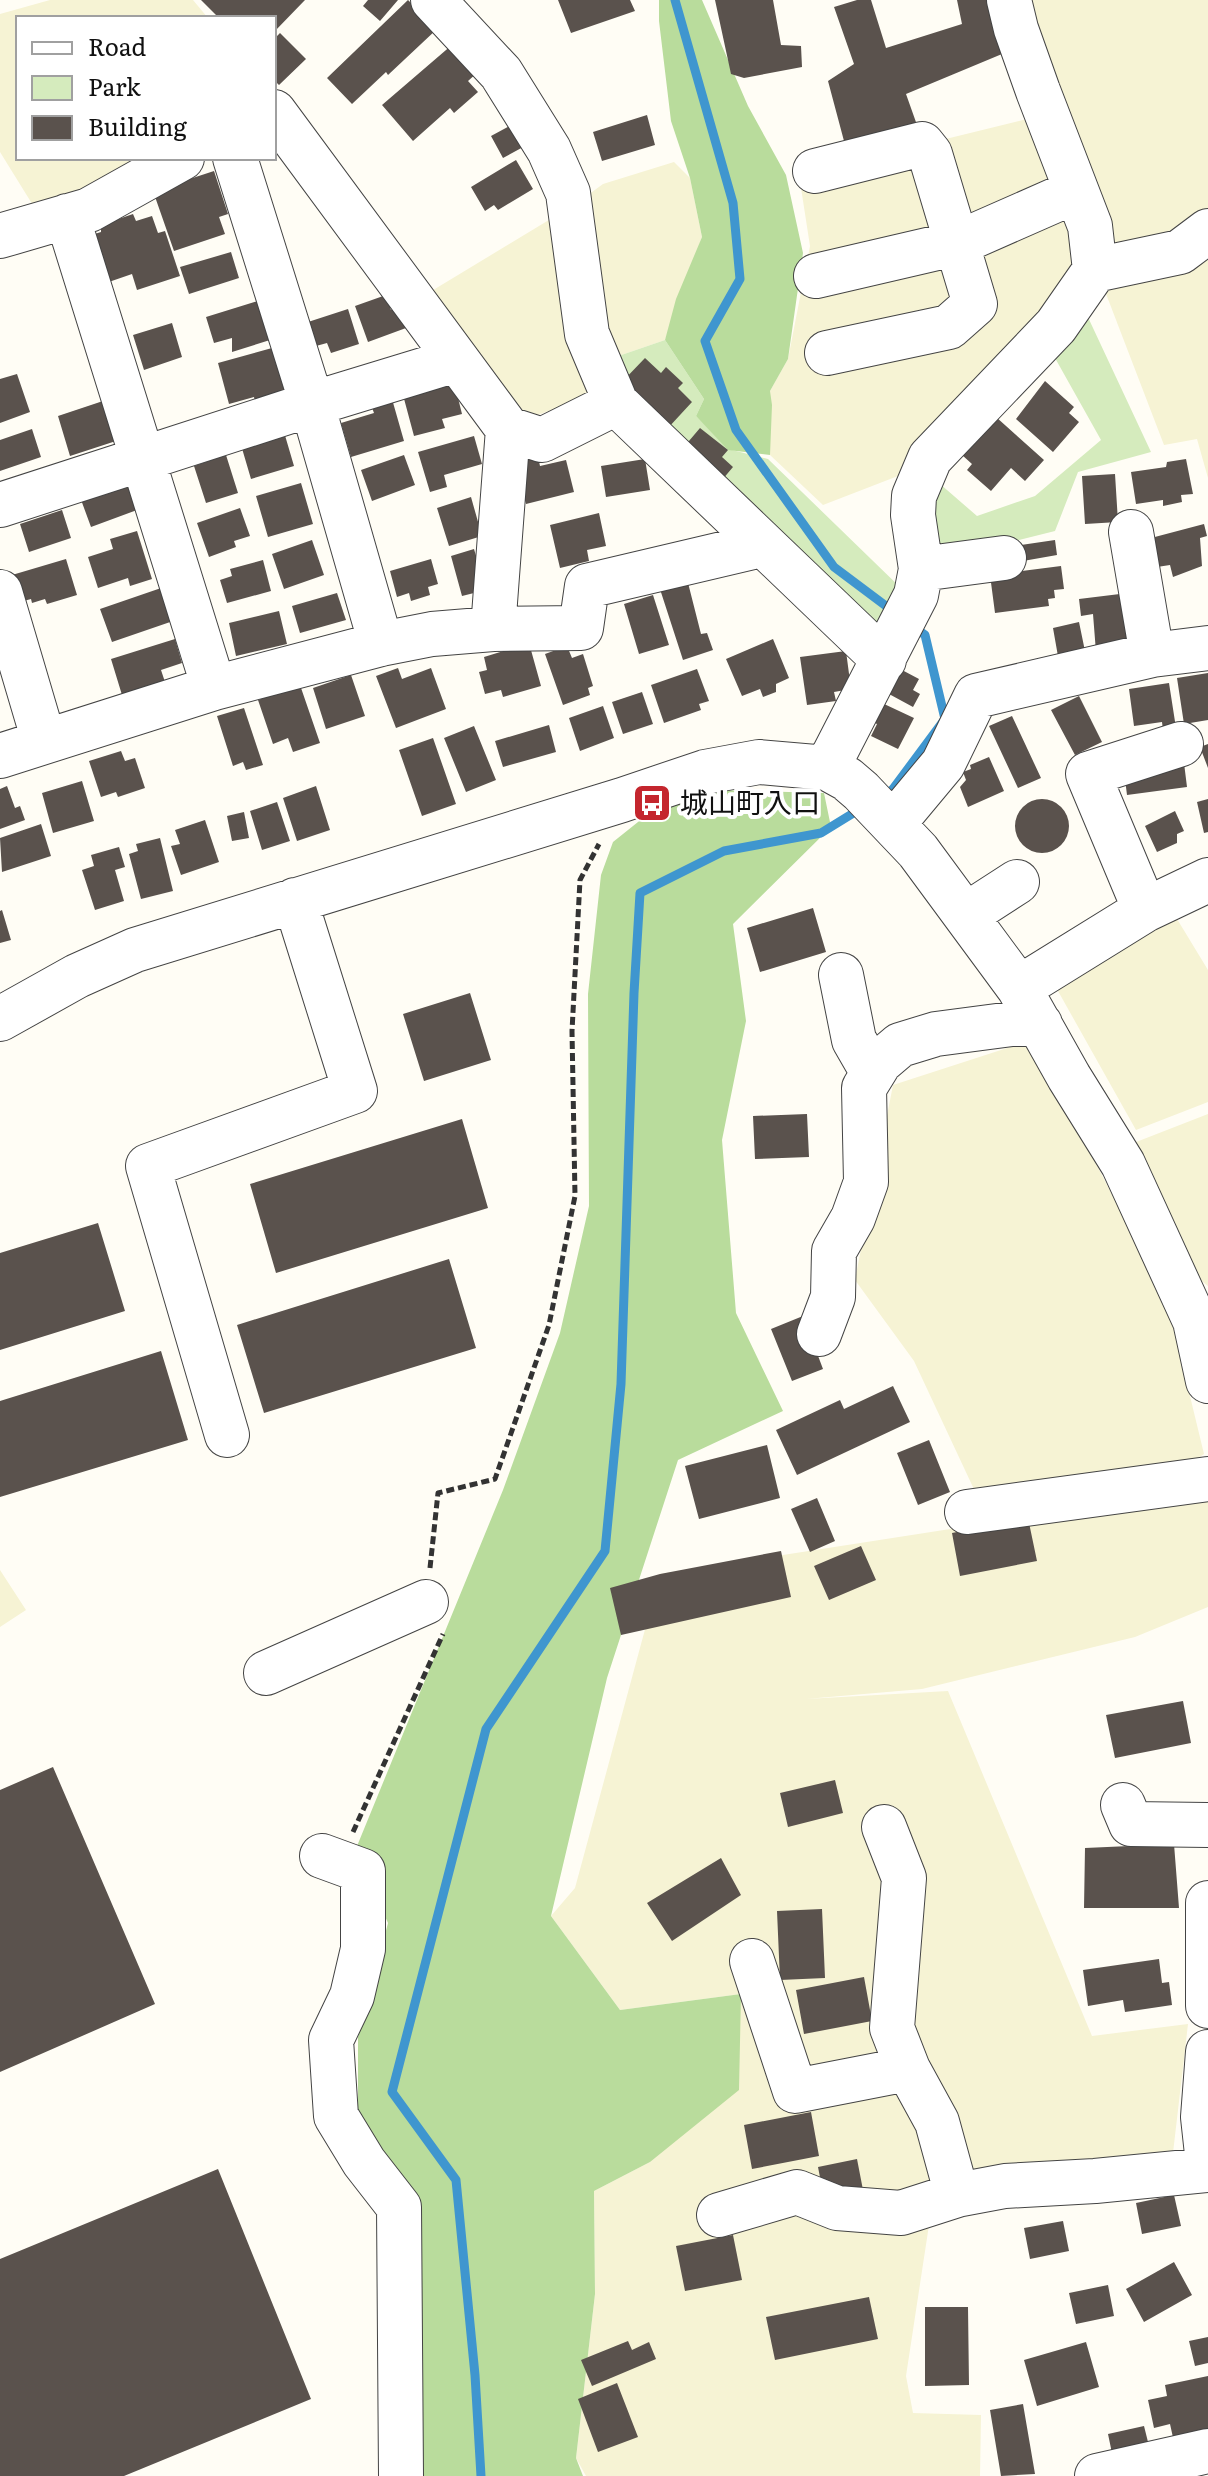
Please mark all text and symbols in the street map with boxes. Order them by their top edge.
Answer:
legend [16,16,276,160]
text: Road [88,28,147,63]
text: Park [88,68,141,103]
text: Building [88,108,187,143]
place label: 城山町入口 [680,780,820,822]
bus stop icon: 城山町入口 [631,782,673,824]

